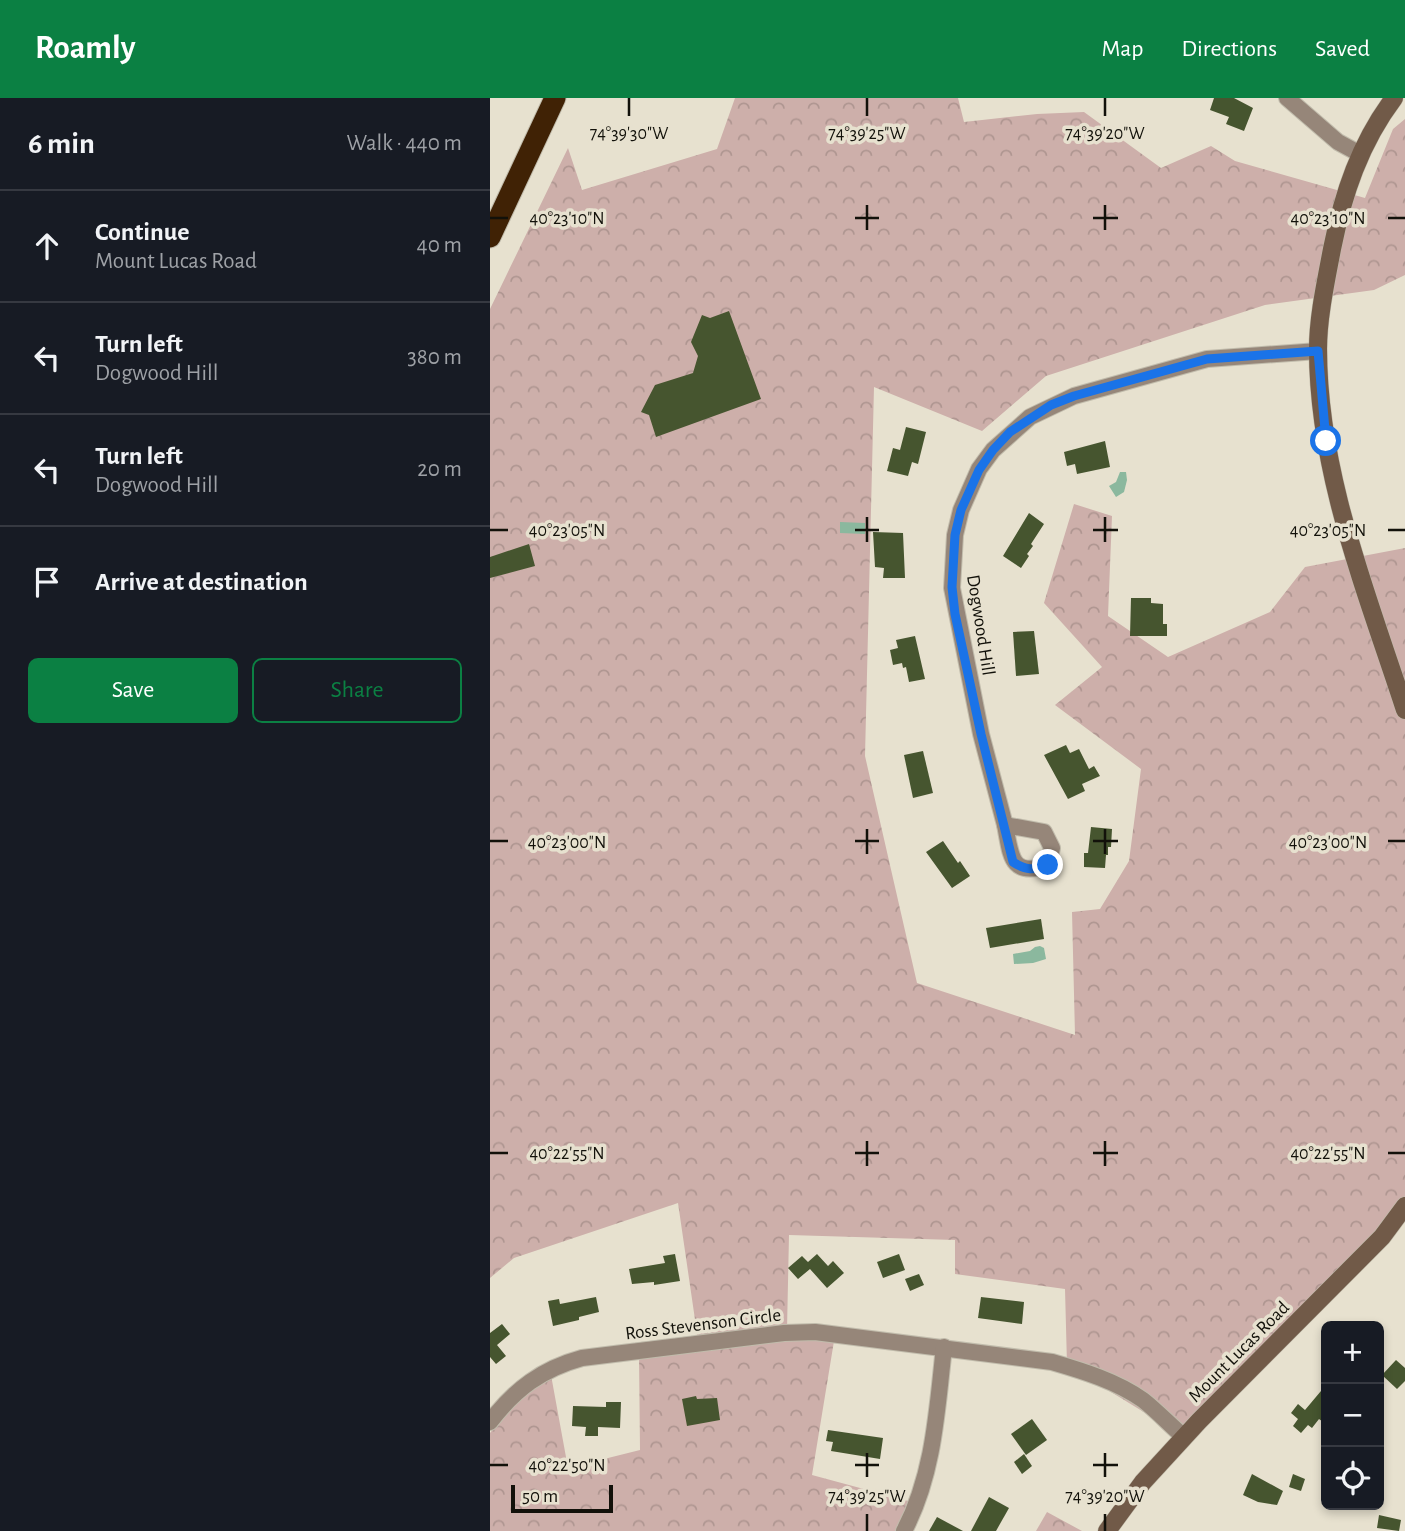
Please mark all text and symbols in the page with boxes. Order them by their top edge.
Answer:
text: Roamly [35,32,135,65]
text: Map [1101,37,1143,61]
text: Directions [1181,37,1277,61]
text: Saved [1315,37,1370,61]
text: 74°39'30"W [590,125,668,143]
text: 74°39'25"W [828,125,906,143]
text: 74°39'20"W [1065,125,1145,143]
text: 6 min [28,129,95,159]
text: Walk · 440 m [347,132,462,155]
text: 40°23'10"N [529,210,605,228]
text: 40°23'10"N [1290,210,1366,228]
text: Continue [95,219,190,245]
icon: ahead [28,227,66,265]
text: 40 m [417,234,462,257]
text: Mount Lucas Road [95,250,257,273]
text: Turn left [95,331,183,357]
icon: left [28,339,66,377]
text: 380 m [407,346,462,369]
text: Dogwood Hill [95,362,219,385]
route start [1310,425,1341,456]
text: Turn left [95,443,183,469]
icon: left [28,451,66,489]
text: 20 m [417,458,462,481]
text: Dogwood Hill [95,474,219,497]
text: 40°23'05"N [529,522,605,540]
text: 40°23'05"N [1290,522,1366,540]
icon: arrive [28,563,66,601]
text: Arrive at destination [95,569,308,595]
street label: Dogwood Hill [963,573,998,677]
button: Save [28,658,238,723]
button: Share [252,658,462,723]
text: 40°23'00"N [528,834,606,852]
text: 40°23'00"N [1289,834,1367,852]
route end [1032,849,1063,880]
text: 40°22'55"N [529,1145,605,1163]
text: 40°22'55"N [1290,1145,1366,1163]
street label: Mount Lucas Road [1185,1298,1293,1406]
street label: Ross Stevenson Circle [624,1306,782,1343]
map controls [1321,1321,1384,1510]
button: + [1321,1321,1384,1384]
button: − [1321,1384,1384,1447]
button: locate [1321,1447,1384,1510]
text: 40°22'50"N [528,1457,606,1475]
scale bar [511,1482,612,1514]
text: 50 m [522,1487,558,1506]
text: 74°39'25"W [828,1488,906,1506]
text: 74°39'20"W [1065,1488,1145,1506]

